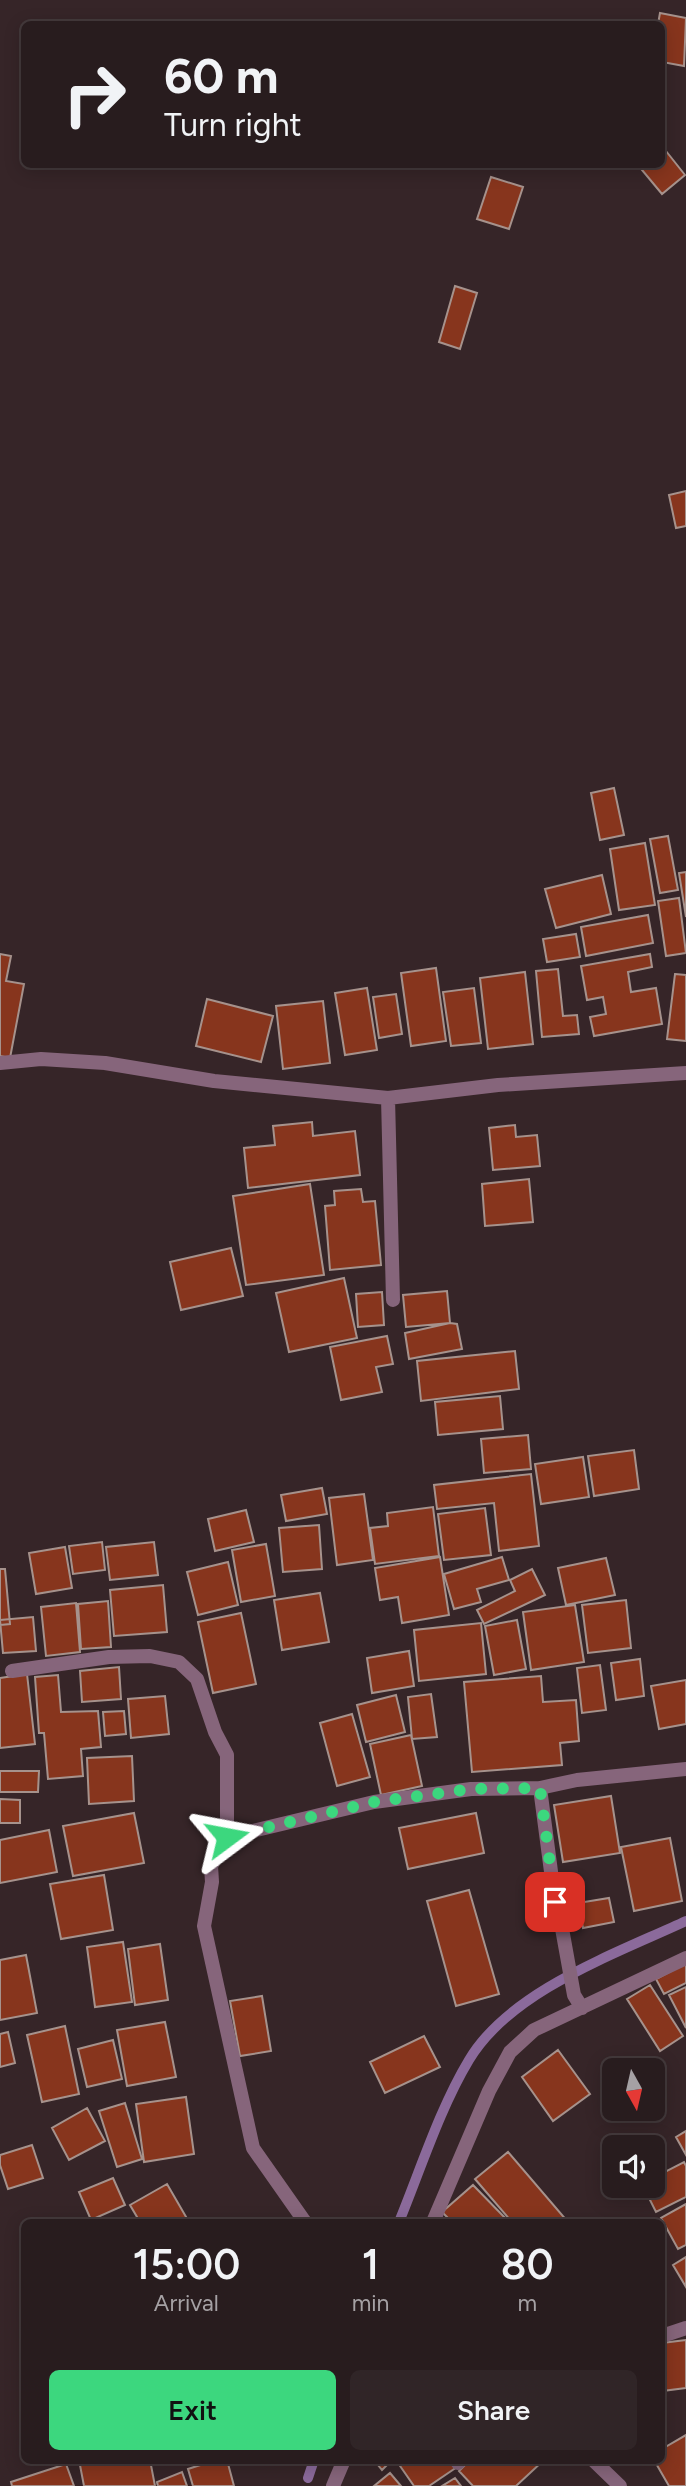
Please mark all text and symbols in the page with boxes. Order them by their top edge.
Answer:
text: 60 m [164,46,279,105]
icon: right [49,49,140,140]
text: Turn right [164,106,302,144]
position arrow [190,1800,264,1874]
pin [525,1872,585,1932]
icon: arrive [536,1883,574,1921]
north arrow [602,2058,665,2121]
map controls [602,2058,665,2198]
button: sound [602,2135,665,2198]
text: 15:00 [132,2239,240,2290]
text: 1 [362,2239,379,2290]
text: 80 [501,2239,554,2290]
text: Arrival [154,2289,219,2317]
text: min [352,2289,389,2317]
text: m [517,2289,537,2317]
button: Exit [49,2370,336,2450]
button: Share [350,2370,637,2450]

